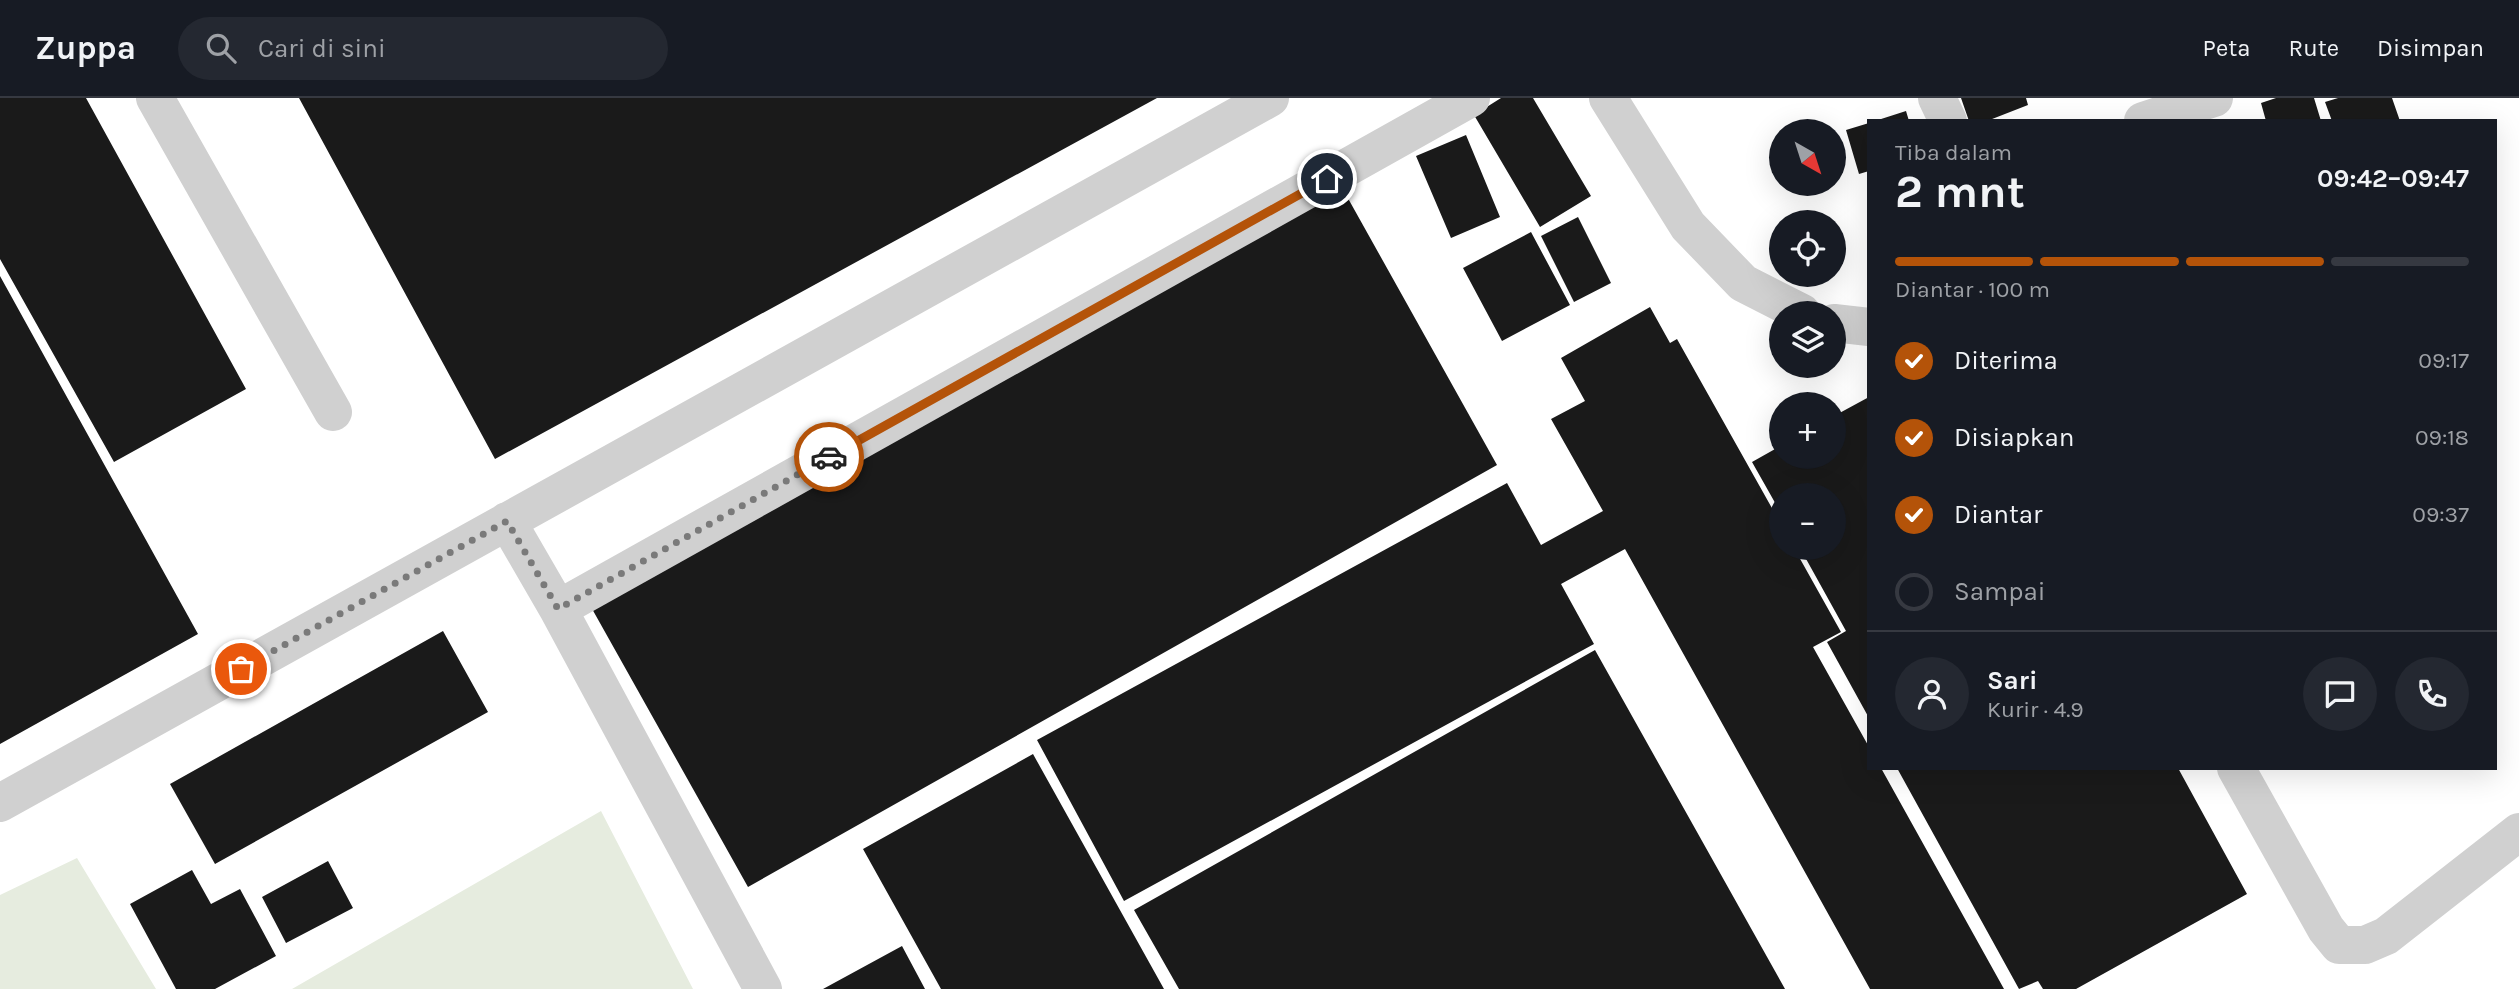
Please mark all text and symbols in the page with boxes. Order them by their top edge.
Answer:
search box [178,17,668,80]
text: Zuppa [35,29,136,67]
icon: search [202,29,240,67]
text: Cari di sini [258,33,386,64]
text: Peta [2203,34,2250,62]
text: Rute [2288,34,2339,62]
text: Disimpan [2377,34,2484,62]
north arrow [1769,119,1846,196]
map controls [1769,119,1846,560]
text: Tiba dalam [1895,139,2012,166]
pin [1297,149,1357,209]
icon: home [1308,160,1346,198]
text: 09:42–09:47 [2317,163,2469,194]
text: 2 mnt [1895,165,2025,219]
button: locate [1769,210,1846,287]
text: Diantar · 100 m [1895,276,2050,303]
button: layers [1769,301,1846,378]
icon: check [1895,342,1933,380]
text: Diterima [1954,345,2058,376]
text: 09:17 [2418,347,2469,374]
button: + [1769,392,1846,469]
icon: check [1895,419,1933,457]
courier [794,422,864,492]
text: Disiapkan [1954,422,2074,453]
text: 09:18 [2415,424,2469,451]
icon: car [810,438,848,476]
button: − [1769,483,1846,560]
icon: check [1895,496,1933,534]
text: Diantar [1954,499,2042,530]
text: 09:37 [2412,501,2469,528]
text: Sampai [1954,576,2046,607]
pin [211,639,271,699]
icon: bag [222,650,260,688]
button: person [1895,657,1969,731]
button: chat [2303,657,2377,731]
button: phone [2395,657,2469,731]
text: Sari [1987,665,2038,696]
text: Kurir · 4.9 [1987,696,2084,723]

